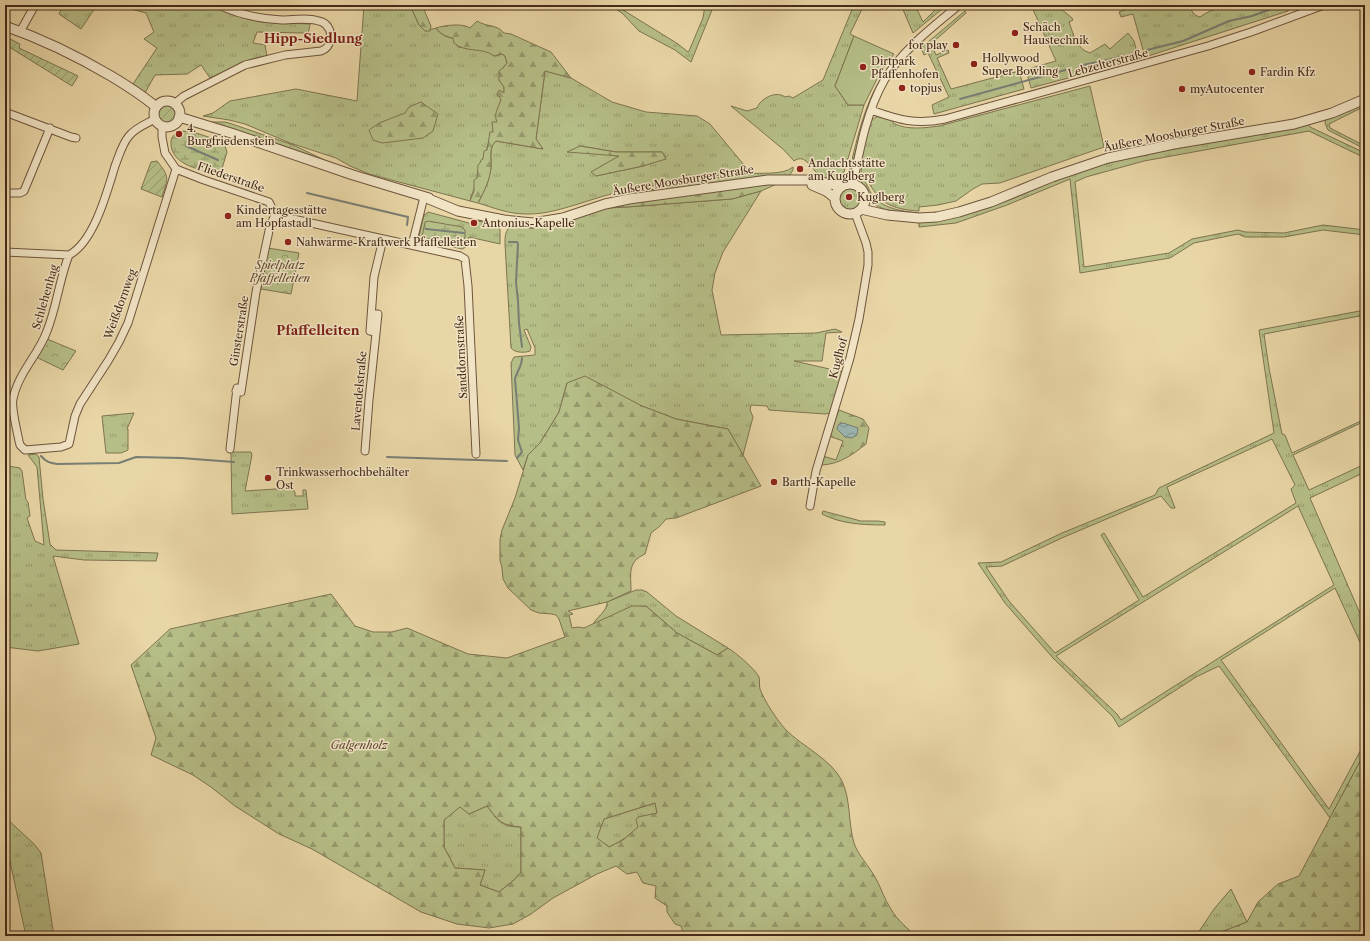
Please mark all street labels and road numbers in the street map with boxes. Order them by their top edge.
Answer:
street label: Lebzelterstraße [1066,46,1150,80]
street label: Äußere Moosburger Straße [1101,113,1246,155]
street label: Fliederstraße [196,159,266,195]
street label: Äußere Moosburger Straße [610,162,755,198]
street label: Schlehenhag [29,263,61,331]
street label: Weißdornweg [100,267,139,342]
street label: Ginsterstraße [227,295,251,367]
street label: Sanddornstraße [452,315,470,399]
street label: Kuglhof [826,334,851,380]
street label: Lavendelstraße [349,350,369,432]

